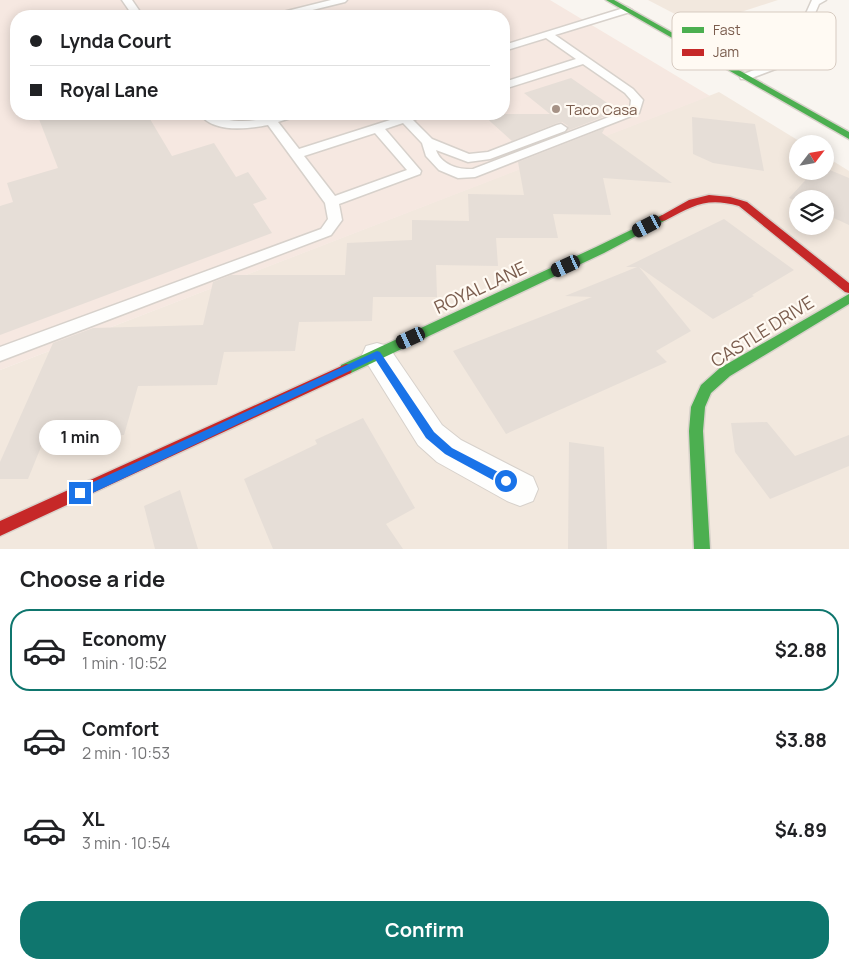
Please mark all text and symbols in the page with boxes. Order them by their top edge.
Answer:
legend [672,12,836,70]
text: Fast [713,20,741,39]
text: Lynda Court [60,28,171,54]
text: Jam [713,42,739,61]
text: Royal Lane [60,77,158,103]
place label: Taco Casa [566,99,637,120]
marker: Taco Casa [550,103,562,115]
north arrow [789,135,834,180]
map controls [789,135,834,235]
button: layers [789,190,834,235]
car [630,213,663,239]
car [549,253,582,279]
street label: ROYAL LANE [430,255,530,319]
street label: CASTLE DRIVE [706,290,818,372]
car [394,325,427,351]
callout: 1 min [39,420,121,456]
text: 1 min [60,426,100,448]
route start [495,470,517,492]
route end [69,482,91,504]
text: Choose a ride [20,564,165,594]
text: Economy [82,626,166,652]
icon: car [22,628,67,673]
text: $2.88 [775,637,827,663]
text: 1 min · 10:52 [82,652,167,674]
text: Comfort [82,716,159,742]
icon: car [22,718,67,763]
text: $3.88 [775,727,827,753]
text: 2 min · 10:53 [82,742,170,764]
text: XL [82,806,105,832]
icon: car [22,808,67,853]
text: $4.89 [775,817,827,843]
text: 3 min · 10:54 [82,832,170,854]
button: Confirm [20,901,829,959]

